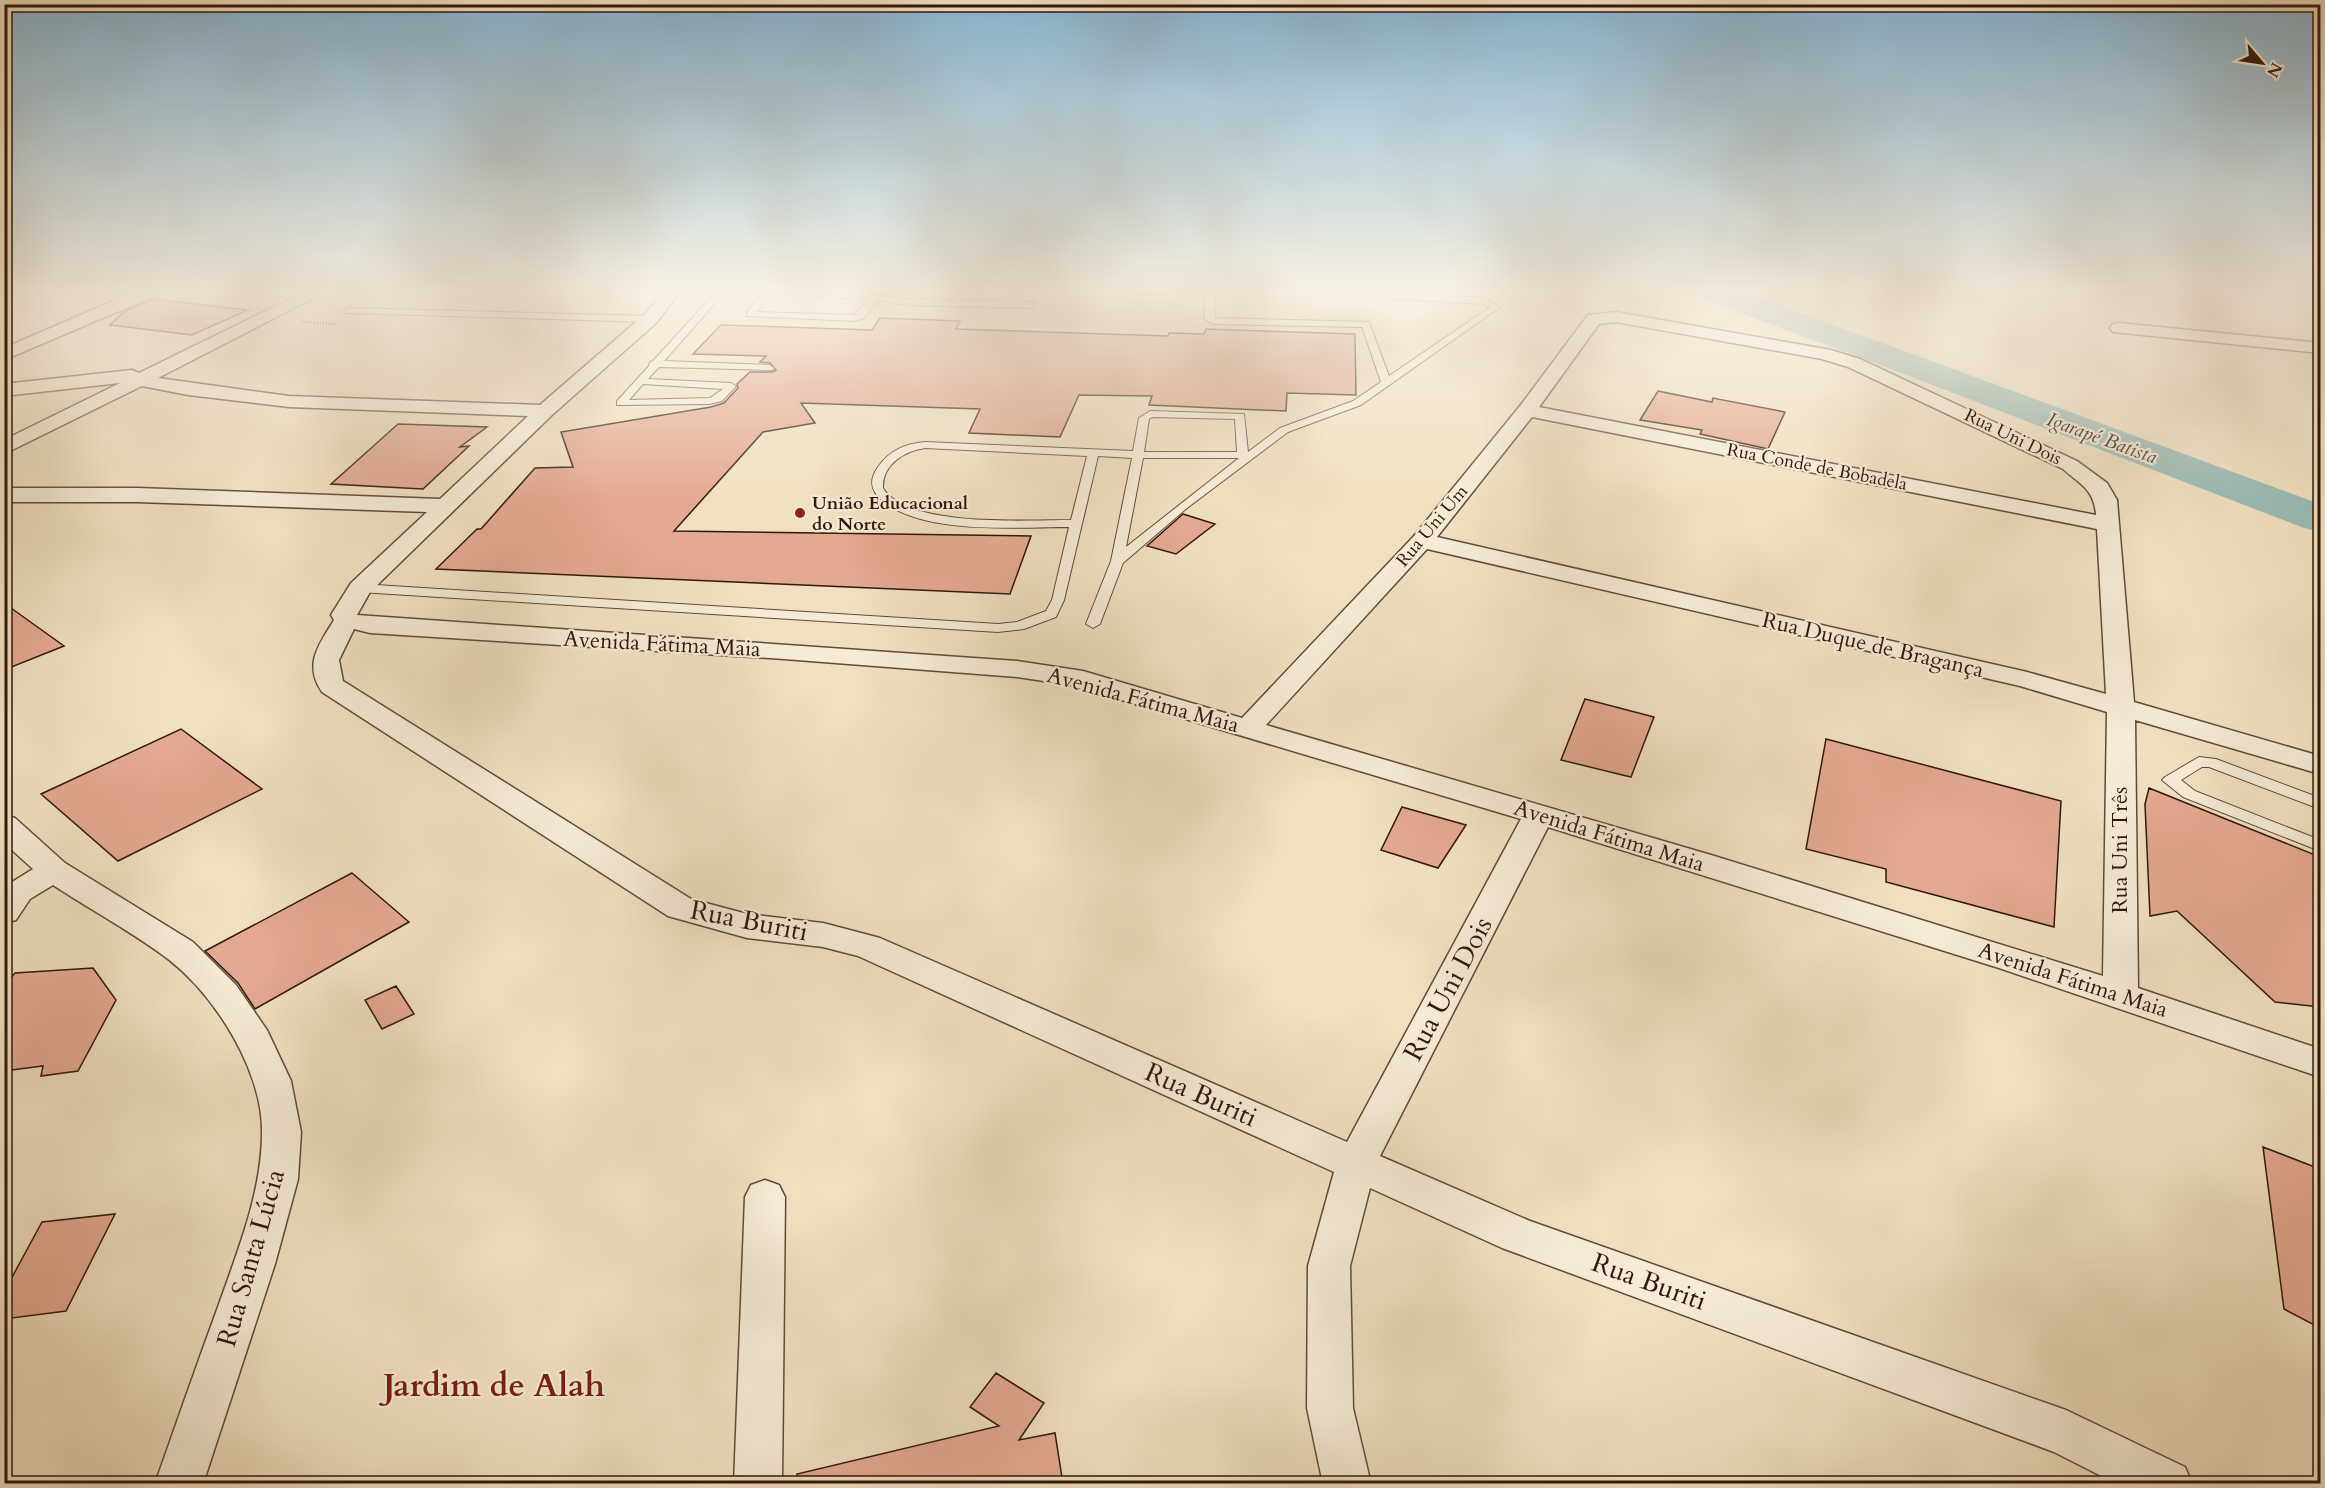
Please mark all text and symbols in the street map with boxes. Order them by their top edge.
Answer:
north arrow [2232,33,2292,93]
text: N [2261,58,2287,81]
street label: Rua Uni Dois [1960,403,2066,471]
water label: Igarapé Batista [2043,406,2161,470]
street label: Rua Conde de Bobadela [1725,437,1910,497]
street label: Rua Uni Um [1390,479,1474,572]
place label: União Educacional do Norte [812,491,968,537]
marker: União Educacional do Norte [793,506,807,520]
street label: Rua Duque de Bragança [1759,605,1987,685]
street label: Avenida Fátima Maia [562,624,762,664]
street label: Avenida Fátima Maia [1044,660,1243,740]
street label: Rua Uni Três [2105,787,2135,913]
street label: Avenida Fátima Maia [1510,793,1708,879]
street label: Rua Buriti [687,891,811,951]
street label: Rua Uni Dois [1395,911,1501,1067]
street label: Avenida Fátima Maia [1974,935,2172,1025]
street label: Rua Buriti [1139,1054,1263,1136]
street label: Rua Santa Lúcia [208,1165,294,1351]
street label: Rua Buriti [1587,1244,1711,1320]
district label: Jardim de Alah [378,1363,605,1408]

